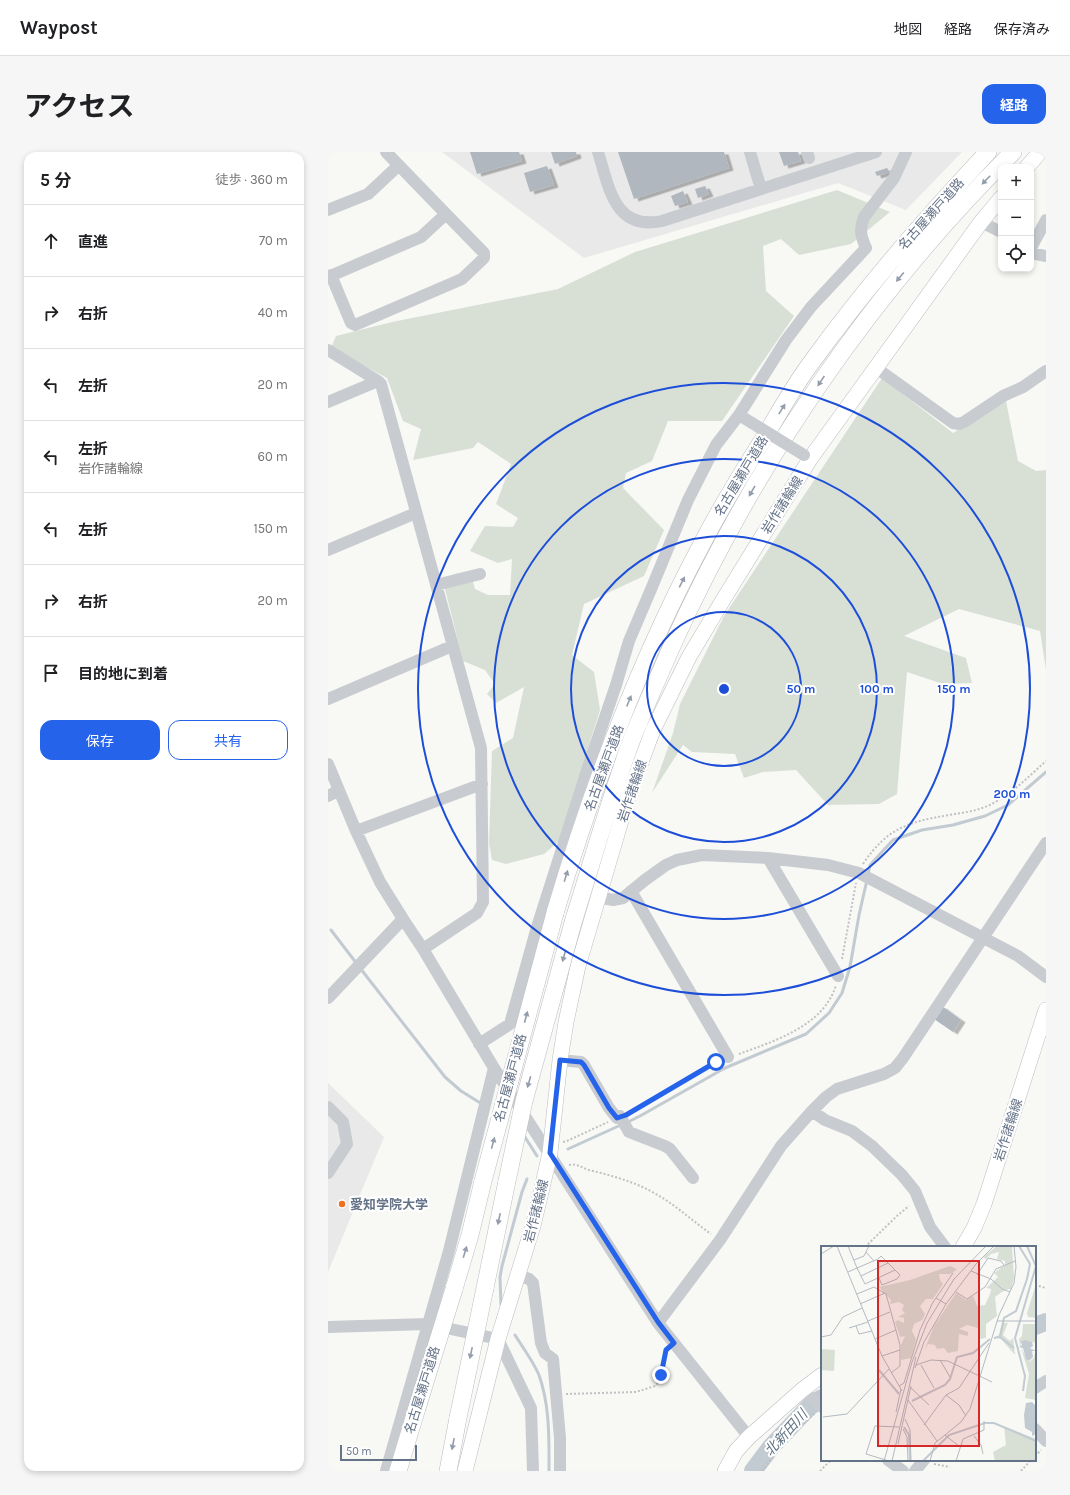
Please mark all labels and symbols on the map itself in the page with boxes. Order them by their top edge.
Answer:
street label: 名古屋瀬戸道路 [895,175,967,253]
one-way arrow [981,175,991,185]
one-way arrow [896,272,905,283]
one-way arrow [818,375,825,387]
one-way arrow [778,403,785,415]
street label: 名古屋瀬戸道路 [711,433,771,519]
street label: 岩作諸輪線 [758,473,806,537]
one-way arrow [749,485,756,497]
one-way arrow [679,576,685,588]
centre of rings [717,682,731,696]
text: 50 m [787,682,816,696]
text: 100 m [860,682,894,696]
text: 150 m [937,682,971,696]
one-way arrow [627,695,633,707]
street label: 名古屋瀬戸道路 [581,723,627,813]
street label: 岩作諸輪線 [614,758,650,824]
text: 200 m [994,787,1030,801]
one-way arrow [563,870,569,882]
one-way arrow [561,951,567,963]
one-way arrow [524,1011,530,1024]
street label: 名古屋瀬戸道路 [491,1032,529,1124]
route start [707,1053,725,1071]
one-way arrow [526,1075,532,1088]
street label: 岩作諸輪線 [991,1097,1025,1163]
one-way arrow [491,1137,497,1149]
street label: 岩作諸輪線 [521,1178,551,1244]
place label: 愛知学院大学 [350,1197,428,1212]
marker: 愛知学院大学 [337,1199,347,1209]
one-way arrow [496,1213,502,1225]
one-way arrow [462,1246,468,1258]
inset map [821,1246,1036,1461]
street label: 名古屋瀬戸道路 [402,1344,442,1436]
one-way arrow [468,1347,474,1360]
route end [652,1366,670,1384]
water label: 北新田川 [761,1405,812,1459]
one-way arrow [450,1438,456,1451]
scale bar [340,1443,417,1462]

